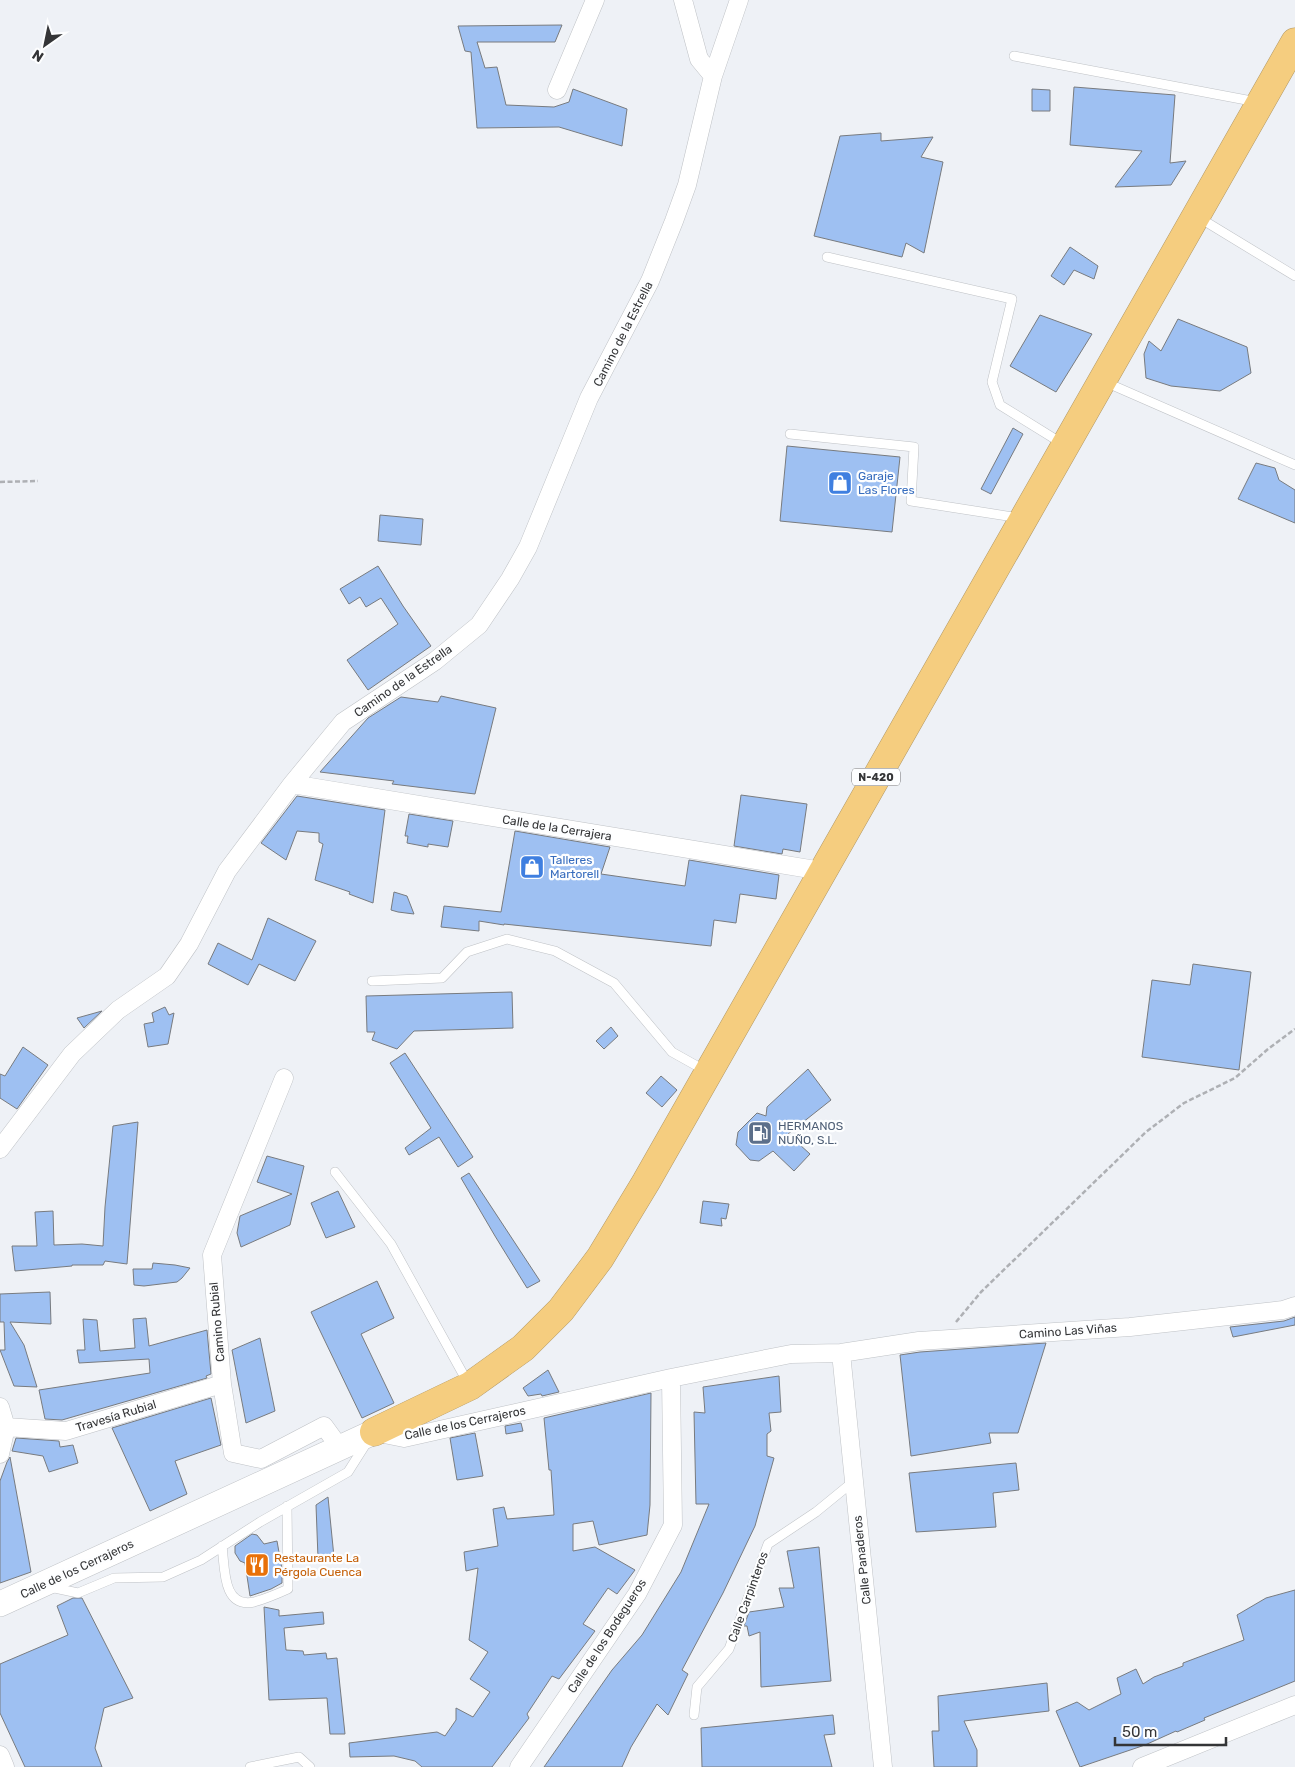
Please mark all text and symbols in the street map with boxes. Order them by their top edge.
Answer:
north arrow [20,20,70,70]
text: N [29,46,47,65]
street label: Camino de la Estrella [590,279,656,389]
place label: Garaje Las Flores [858,469,915,497]
shop icon: Garaje Las Flores [827,470,853,496]
street label: Camino de la Estrella [351,642,455,720]
road number: N-420 [852,769,900,786]
street label: Calle de la Cerrajera [501,812,613,844]
place label: Talleres Martorell [550,853,599,881]
shop icon: Talleres Martorell [519,854,545,880]
place label: HERMANOS NUÑO, S.L. [778,1119,843,1147]
fuel station icon: HERMANOS NUÑO, S.L. [747,1120,773,1146]
street label: Camino Rubial [207,1281,227,1362]
street label: Camino Las Viñas [1019,1321,1117,1341]
street label: Travesía Rubial [74,1397,158,1435]
street label: Calle de los Cerrajeros [403,1403,527,1443]
street label: Calle Panaderos [850,1515,874,1605]
street label: Calle de los Cerrajeros [18,1537,136,1601]
street label: Calle Carpinteros [725,1550,771,1644]
place label: Restaurante La Pérgola Cuenca [274,1551,362,1579]
restaurant icon: Restaurante La Pérgola Cuenca [244,1552,270,1578]
street label: Calle de los Bodegueros [565,1576,649,1696]
scale bar [1115,1714,1226,1746]
text: 50 m [1122,1723,1157,1741]

